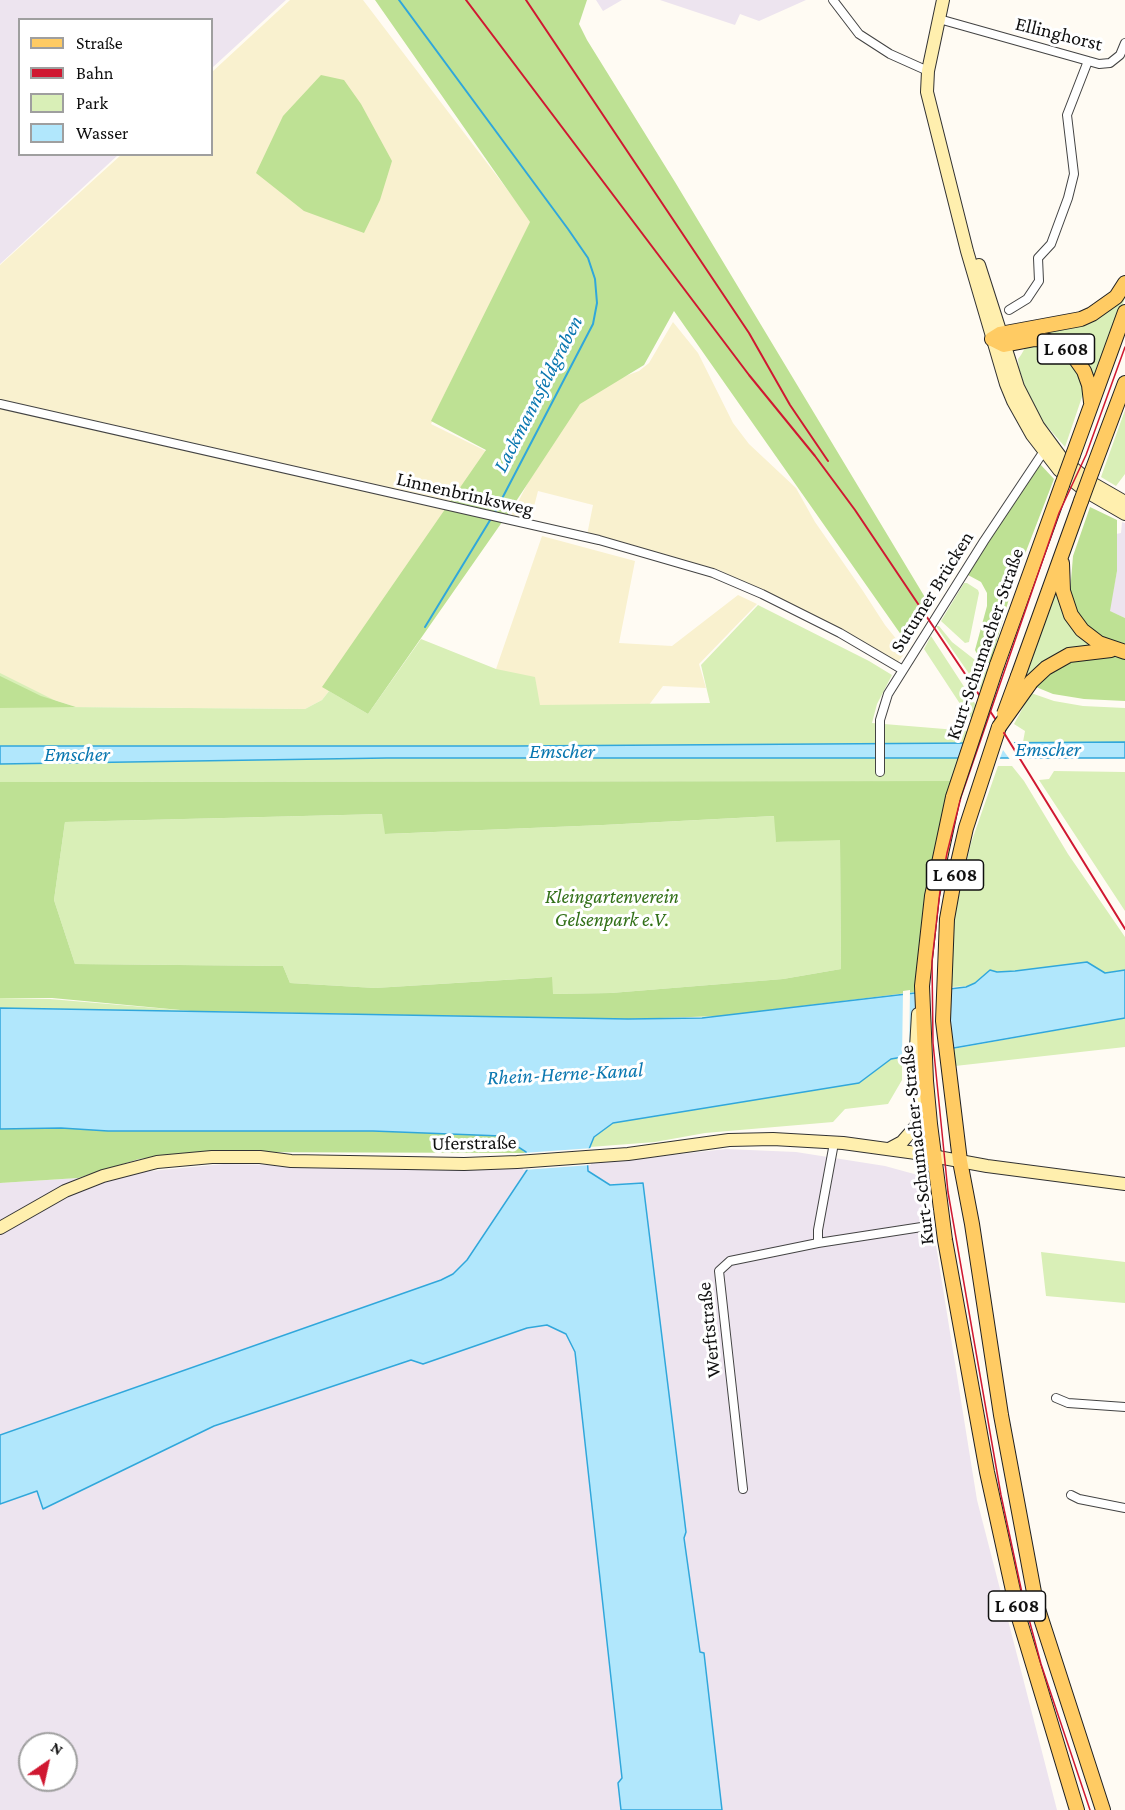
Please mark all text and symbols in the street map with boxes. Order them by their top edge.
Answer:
street label: Ellinghorst [1013,12,1105,56]
legend [18,18,213,156]
text: Straße [76,33,123,53]
text: Bahn [76,63,114,83]
text: Park [76,93,108,113]
text: Wasser [76,123,129,143]
water label: Lackmannsfeldgraben [488,312,588,476]
road number: L 608 [1038,334,1094,364]
street label: Linnenbrinksweg [394,467,536,521]
street label: Sutumer Brücken [885,527,979,657]
street label: Kurt-Schumacher-Straße [941,545,1029,743]
water label: Emscher [1015,737,1081,763]
water label: Emscher [529,739,595,765]
water label: Emscher [44,742,110,768]
road number: L 608 [926,860,984,890]
park label: Kleingartenverein Gelsenpark e.V. [545,885,679,932]
street label: Kurt-Schumacher-Straße [895,1044,939,1246]
water label: Rhein-Herne-Kanal [486,1057,644,1091]
street label: Uferstraße [431,1130,517,1156]
street label: Werftstraße [692,1281,726,1379]
road number: L 608 [988,1591,1046,1621]
north arrow [18,1732,78,1792]
text: N [48,1738,67,1758]

